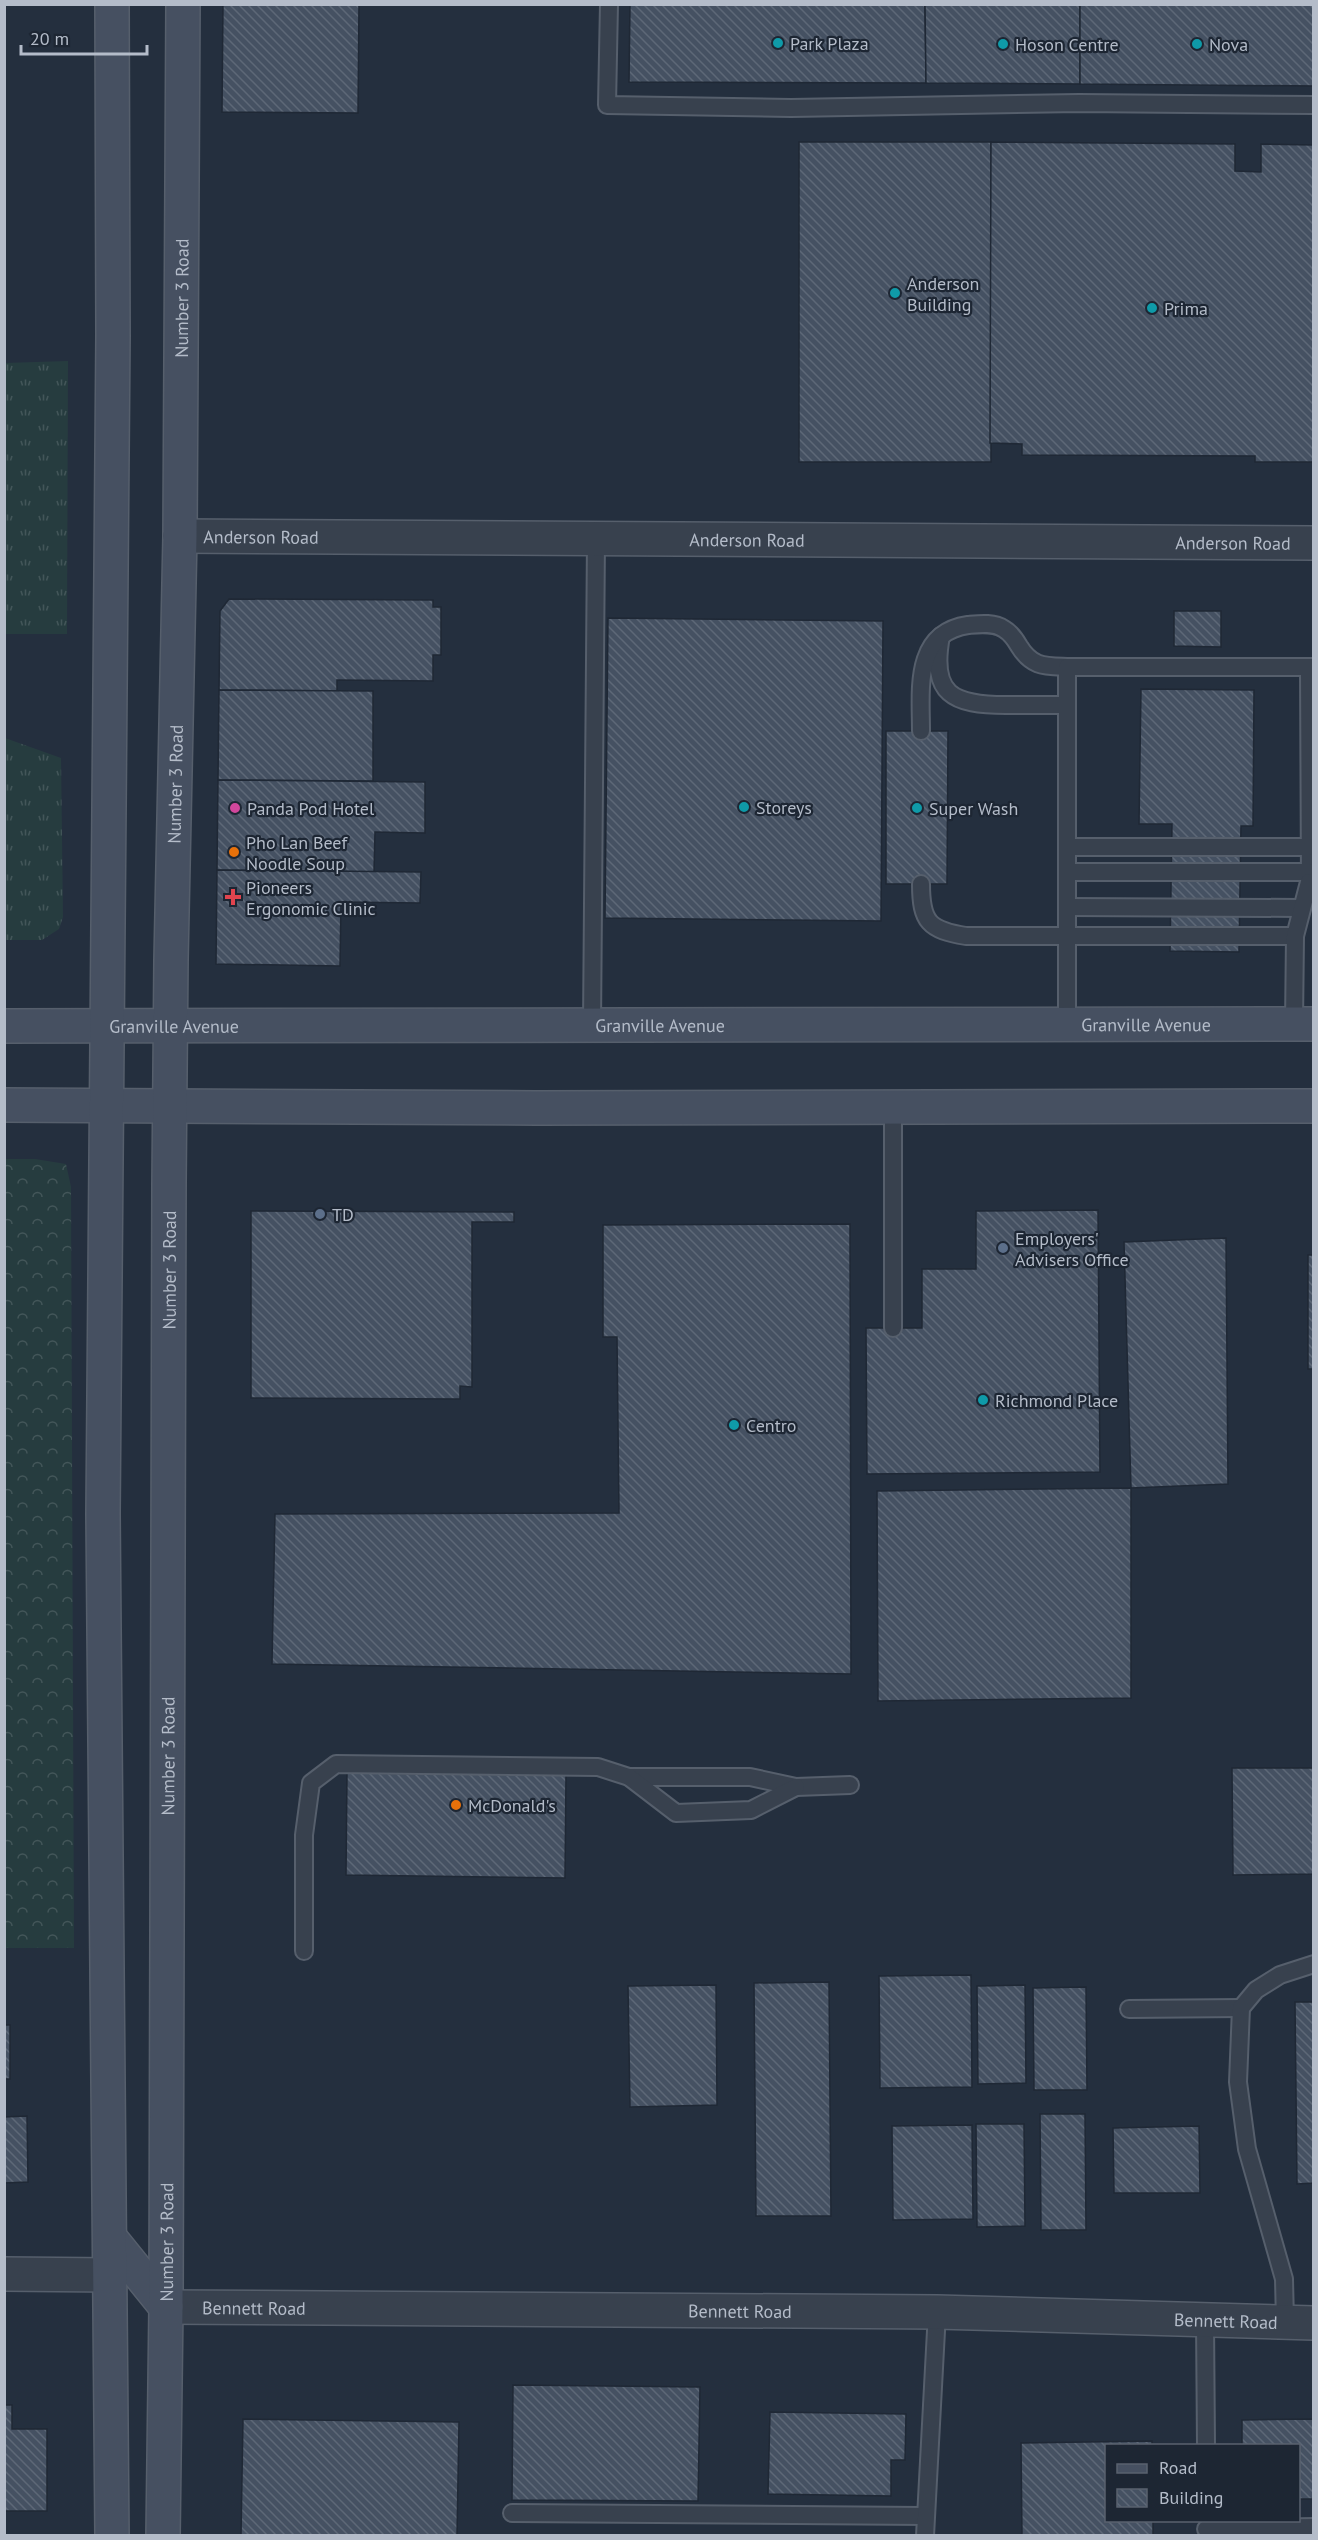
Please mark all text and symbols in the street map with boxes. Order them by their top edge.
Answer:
scale bar [21,18,147,56]
text: 20 m [30,27,69,50]
place label: Park Plaza [790,32,869,55]
place label: Hoson Centre [1015,33,1119,56]
place label: Nova [1209,33,1248,56]
marker: Park Plaza [771,36,785,50]
marker: Hoson Centre [996,37,1010,51]
marker: Nova [1190,37,1204,51]
street label: Number 3 Road [170,239,193,358]
place label: Anderson Building [907,272,979,316]
marker: Anderson Building [888,286,902,300]
place label: Prima [1164,297,1208,320]
marker: Prima [1145,301,1159,315]
street label: Anderson Road [203,525,319,548]
street label: Anderson Road [689,528,805,551]
street label: Anderson Road [1175,531,1291,554]
street label: Number 3 Road [162,724,187,844]
place label: Storeys [756,796,812,819]
place label: Panda Pod Hotel [247,797,375,820]
place label: Super Wash [929,797,1018,820]
marker: Storeys [737,800,751,814]
marker: Panda Pod Hotel [228,801,242,815]
marker: Super Wash [910,801,924,815]
place label: Pho Lan Beef Noodle Soup [246,831,348,875]
marker: Pho Lan Beef Noodle Soup [227,845,241,859]
place label: Pioneers Ergonomic Clinic [246,876,376,920]
marker: Pioneers Ergonomic Clinic [224,888,242,906]
street label: Granville Avenue [595,1013,725,1037]
street label: Granville Avenue [1081,1013,1211,1036]
street label: Granville Avenue [109,1014,239,1037]
place label: TD [332,1203,354,1226]
marker: TD [313,1207,327,1221]
street label: Number 3 Road [157,1210,180,1330]
place label: Employers' Advisers Office [1015,1227,1129,1271]
marker: Employers' Advisers Office [996,1241,1010,1255]
place label: Richmond Place [995,1389,1118,1412]
marker: Richmond Place [976,1393,990,1407]
place label: Centro [746,1414,797,1437]
marker: Centro [727,1418,741,1432]
street label: Number 3 Road [156,1696,179,1816]
place label: McDonald's [468,1794,556,1817]
marker: McDonald's [449,1798,463,1812]
street label: Number 3 Road [155,2182,178,2302]
street label: Bennett Road [202,2296,306,2319]
street label: Bennett Road [688,2299,792,2323]
street label: Bennett Road [1174,2307,1278,2333]
legend [1105,2444,1300,2522]
text: Road [1159,2456,1197,2479]
text: Building [1159,2486,1223,2509]

